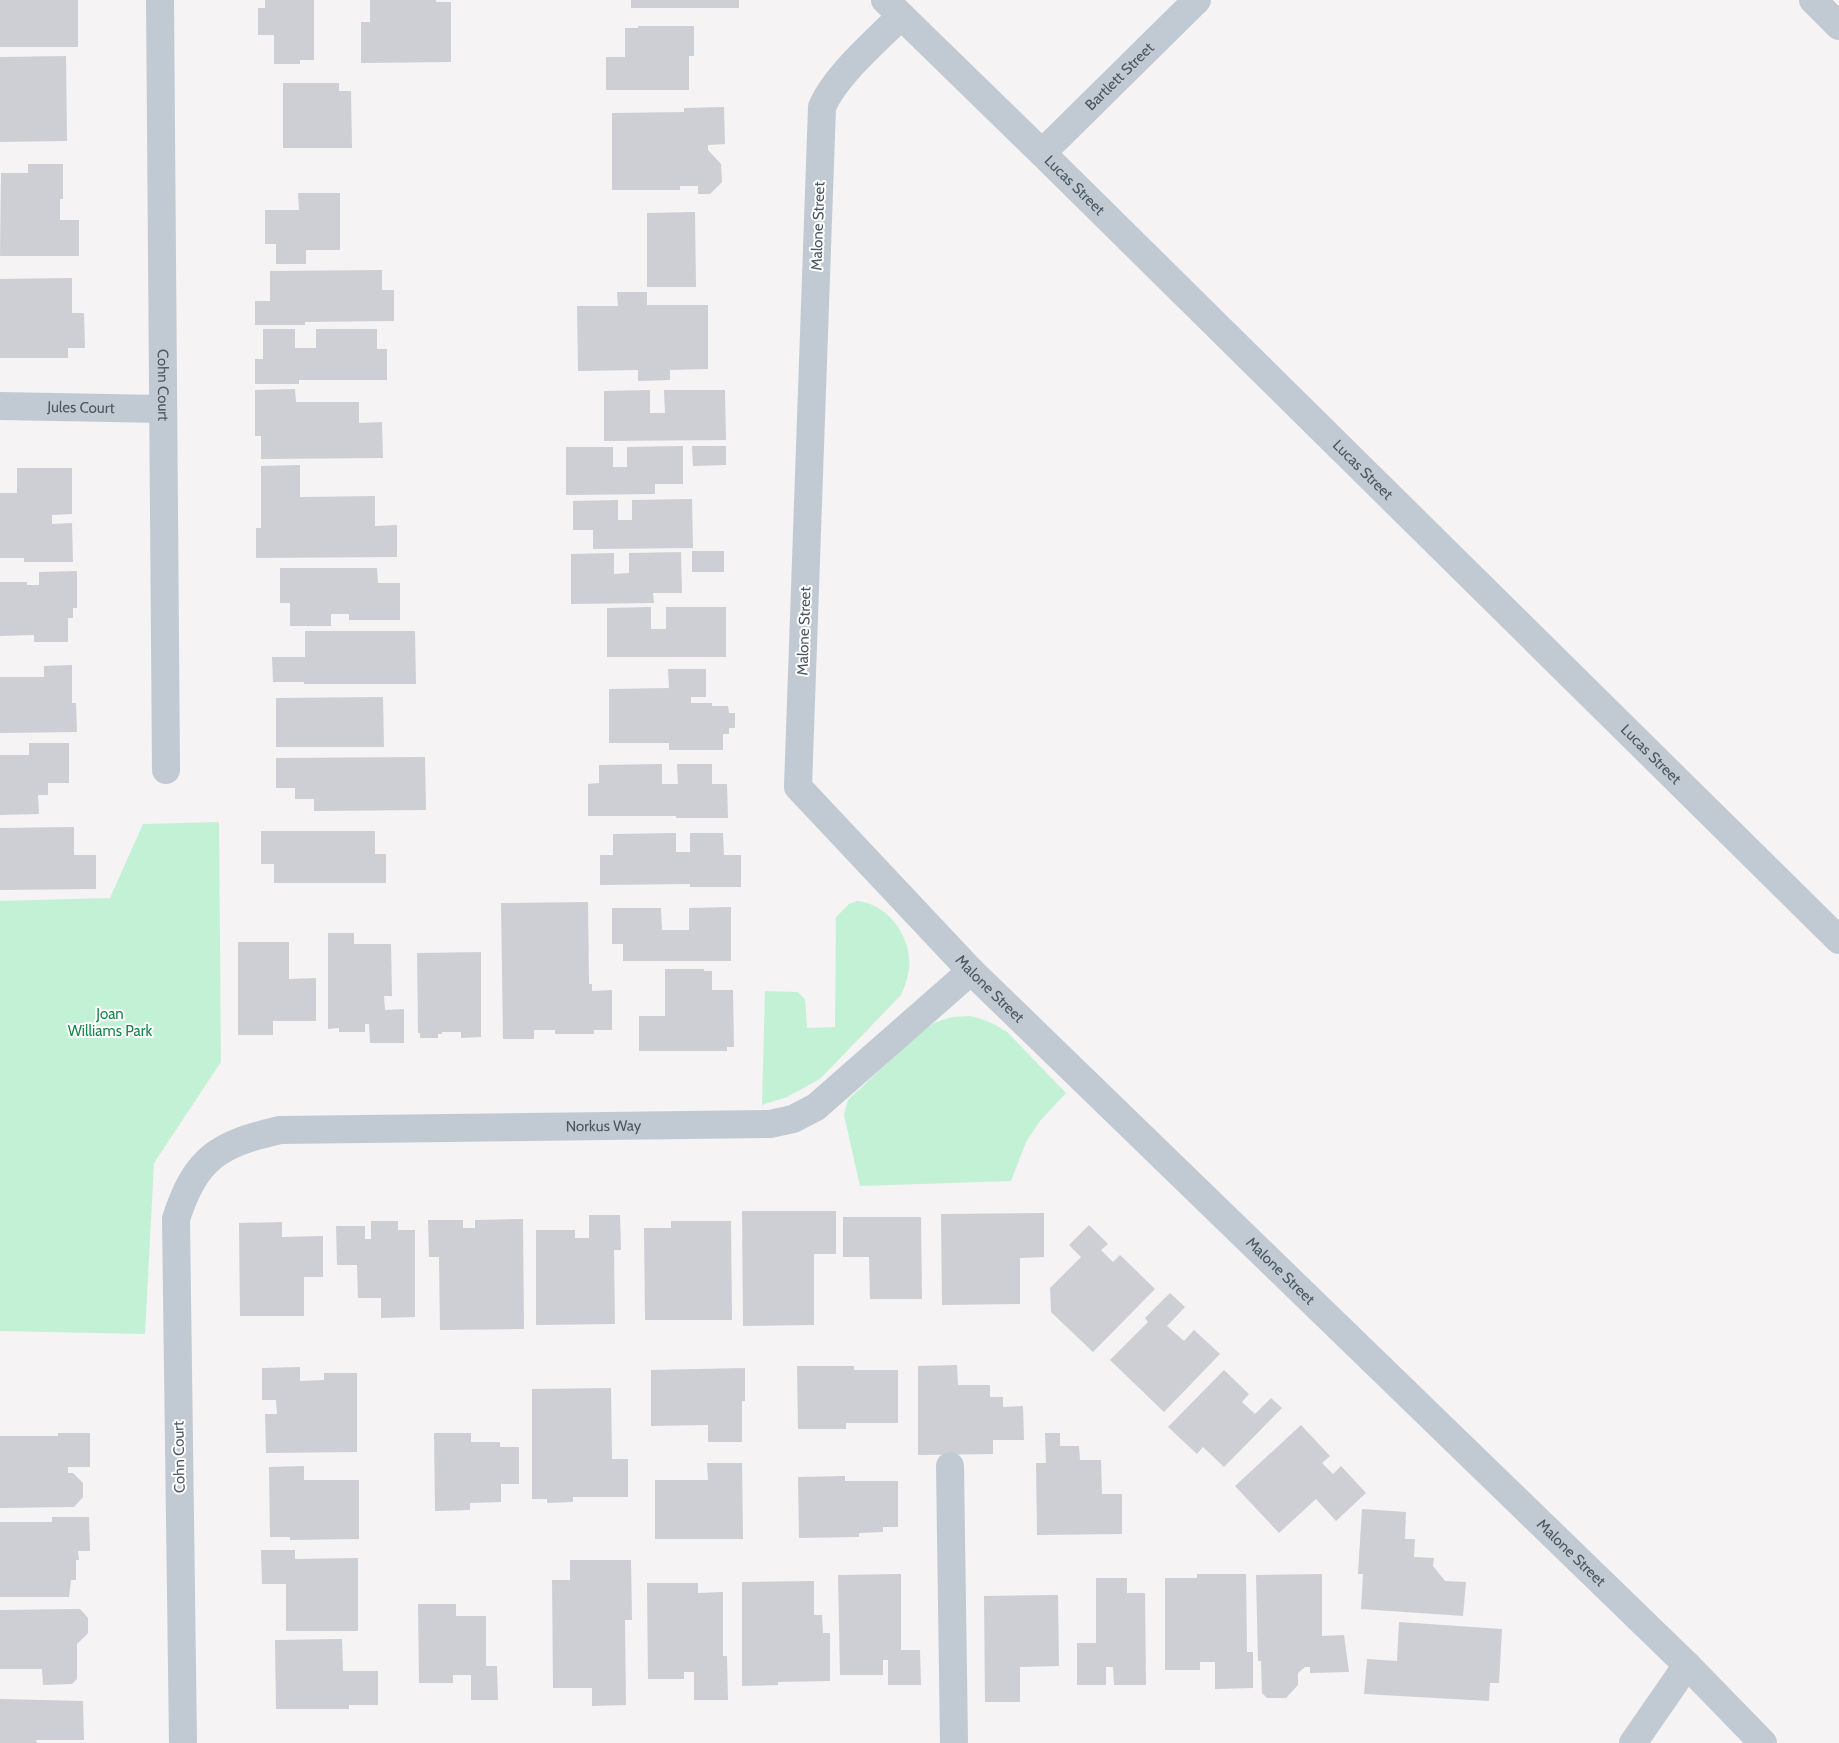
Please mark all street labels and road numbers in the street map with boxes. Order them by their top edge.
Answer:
street label: Bartlett Street [1081,39,1158,114]
street label: Lucas Street [1041,152,1108,219]
street label: Malone Street [807,181,829,271]
street label: Cohn Court [154,349,172,421]
street label: Jules Court [46,398,115,417]
street label: Lucas Street [1329,436,1397,503]
street label: Malone Street [793,586,815,676]
street label: Lucas Street [1617,721,1685,788]
street label: Malone Street [952,951,1028,1026]
street label: Norkus Way [566,1117,642,1136]
street label: Malone Street [1242,1233,1319,1308]
street label: Cohn Court [169,1421,189,1493]
street label: Malone Street [1533,1515,1609,1590]

